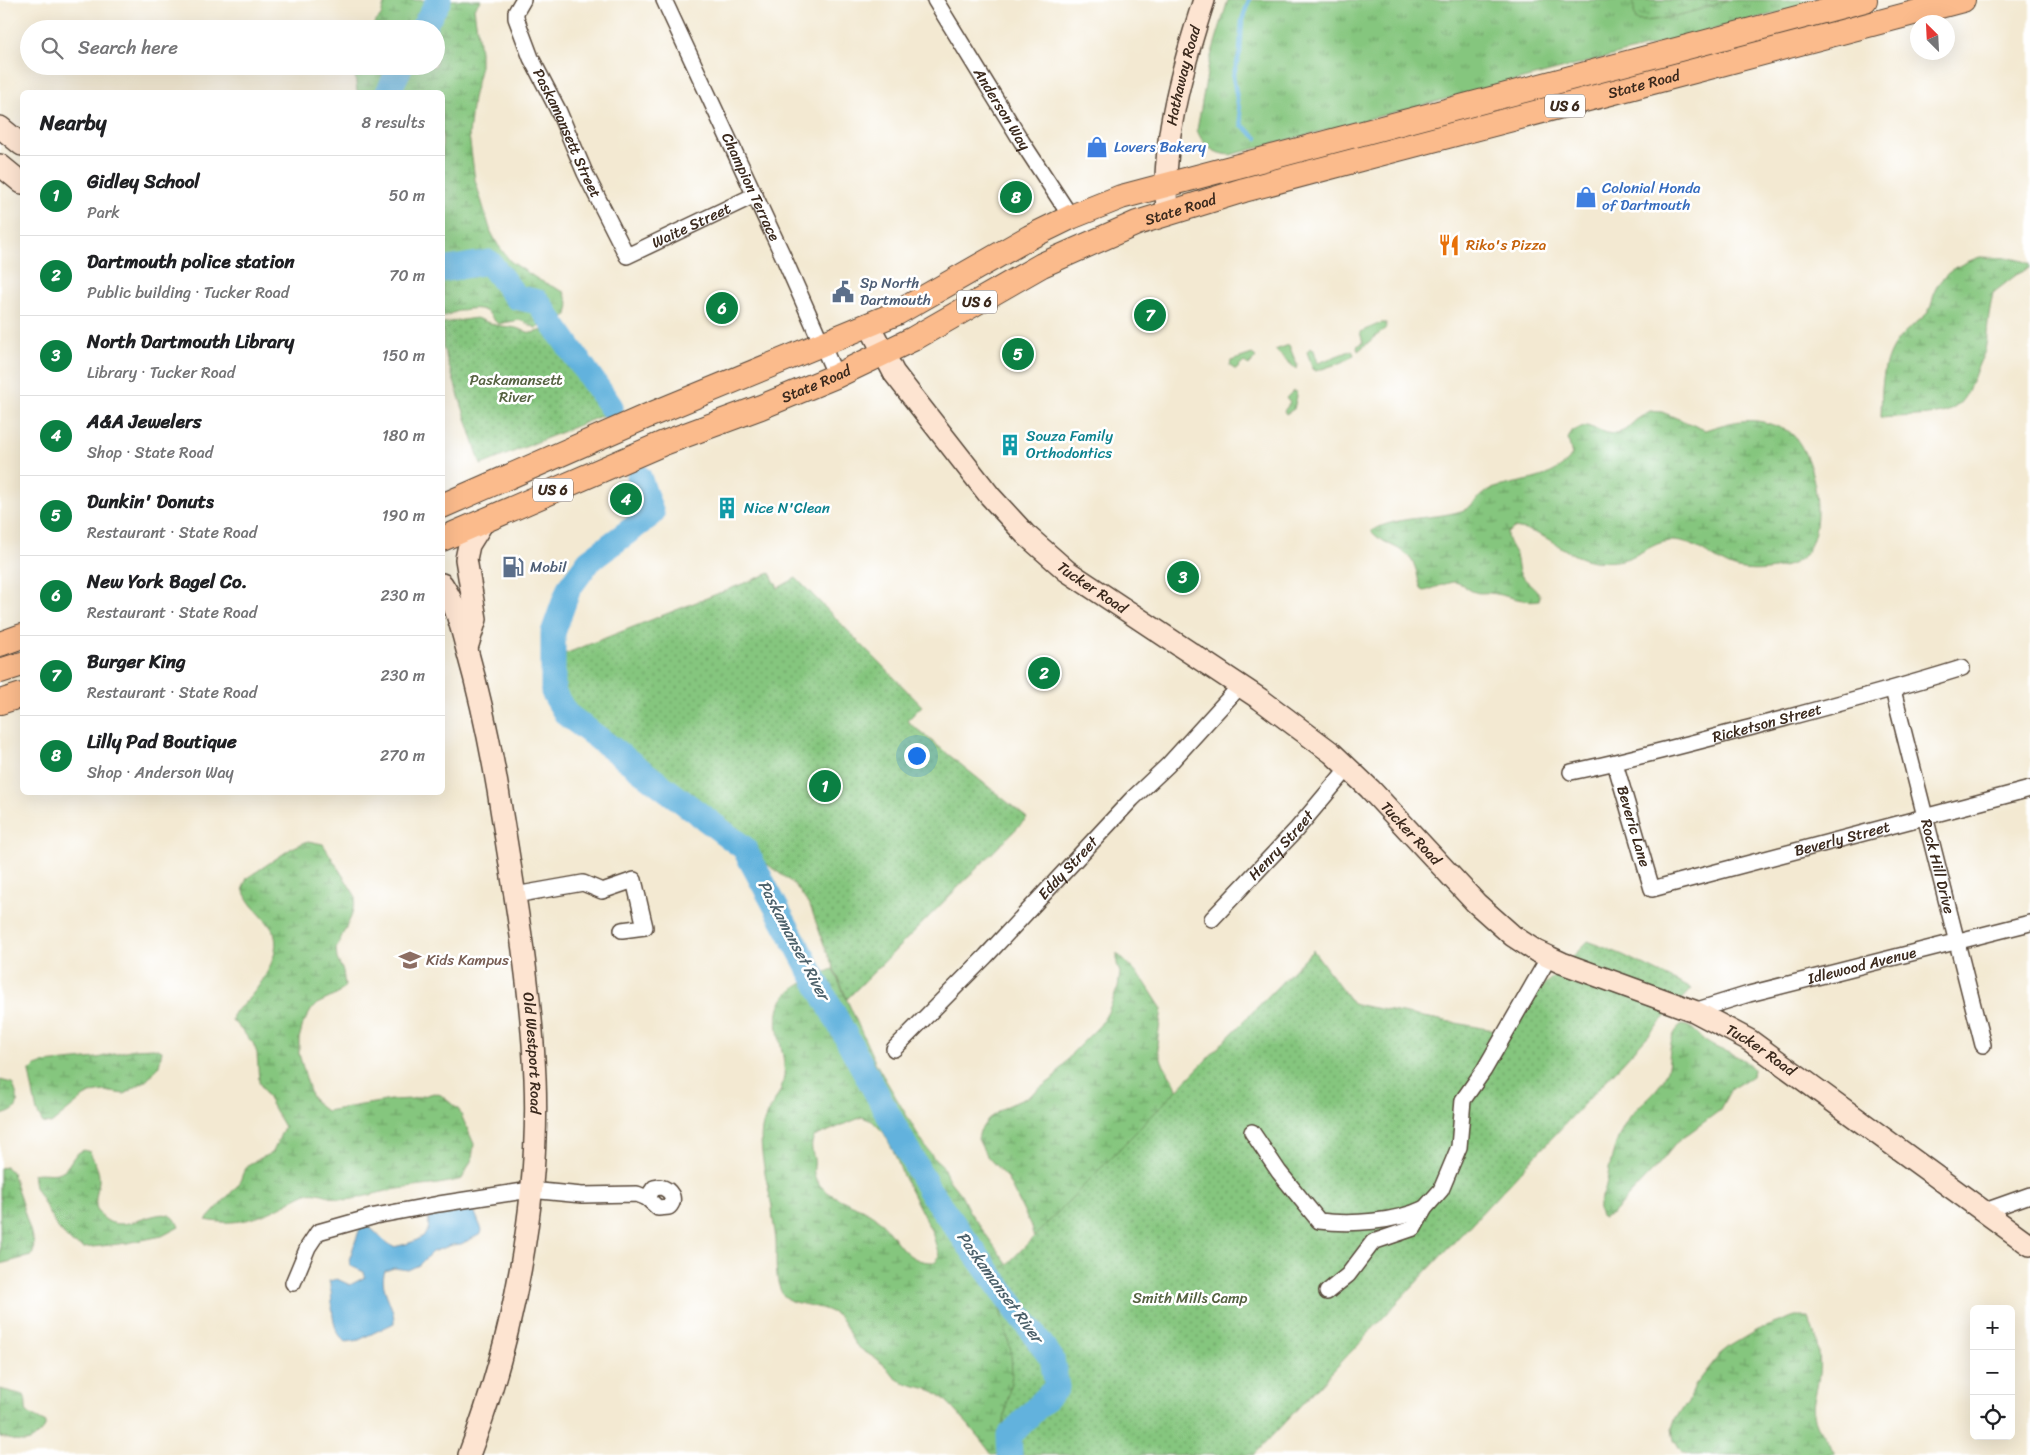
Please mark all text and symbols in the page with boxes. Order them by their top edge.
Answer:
north arrow [1910,15,1955,60]
search box [20,20,445,75]
street label: Hathaway Road [1158,22,1209,128]
text: Search here [78,31,178,64]
icon: search [38,34,66,62]
street label: Anderson Way [966,62,1037,156]
street label: State Road [1605,62,1684,106]
street label: Paskamansett Street [526,64,609,203]
road number: US 6 [1545,94,1585,118]
text: Nearby [40,104,106,142]
text: 8 results [362,108,425,137]
street label: Champion Terrace [714,128,787,245]
shop icon: Lovers Bakery [1084,134,1110,160]
place label: Lovers Bakery [1114,134,1206,160]
text: Gidley School [87,165,200,198]
place label: Colonial Honda of Dartmouth [1602,175,1701,218]
pin: 8 [1000,178,1032,216]
text: 1 [53,181,59,210]
text: 50 m [389,181,425,210]
shop icon: Colonial Honda of Dartmouth [1573,184,1599,210]
street label: State Road [1141,186,1221,233]
street label: Waite Street [647,195,736,255]
text: Park [87,198,120,227]
restaurant icon: Riko's Pizza [1436,232,1462,258]
place label: Riko's Pizza [1466,232,1547,258]
text: Dartmouth police station [87,245,294,278]
text: 2 [51,261,61,290]
text: 70 m [389,261,425,290]
place label: Sp North Dartmouth [860,270,931,313]
text: Public building · Tucker Road [87,278,289,307]
public building icon: Sp North Dartmouth [830,279,856,305]
pin: 6 [706,289,738,327]
road number: US 6 [957,290,997,314]
pin: 7 [1134,296,1166,334]
text: North Dartmouth Library [87,325,294,358]
pin: 5 [1002,335,1034,373]
text: 3 [52,341,60,370]
text: 150 m [382,341,425,370]
street label: State Road [777,357,856,410]
text: Library · Tucker Road [87,358,235,387]
park label: Paskamansett River [469,367,563,410]
text: A&A Jewelers [87,405,201,438]
text: 4 [51,421,61,450]
text: 180 m [382,421,425,450]
place label: Souza Family Orthodontics [1026,423,1113,466]
building icon: Souza Family Orthodontics [997,432,1023,458]
text: Shop · State Road [87,438,213,467]
road number: US 6 [533,478,573,502]
pin: 4 [610,480,642,518]
text: Dunkin' Donuts [87,485,214,518]
building icon: Nice N'Clean [714,495,740,521]
place label: Nice N'Clean [744,495,830,521]
text: 5 [51,501,61,530]
text: 190 m [382,501,425,530]
text: Restaurant · State Road [87,518,257,547]
fuel station icon: Mobil [500,554,526,580]
place label: Mobil [530,554,567,580]
street label: Tucker Road [1051,555,1134,621]
pin: 3 [1167,558,1199,596]
text: New York Bagel Co. [87,565,247,598]
text: 6 [51,581,61,610]
text: 230 m [380,581,425,610]
text: Restaurant · State Road [87,598,257,627]
text: Burger King [87,645,186,678]
pin: 2 [1028,654,1060,692]
text: 7 [51,661,61,690]
text: 230 m [380,661,425,690]
text: Restaurant · State Road [87,678,257,707]
street label: Ricketson Street [1709,696,1825,750]
text: Lilly Pad Boutique [87,725,237,758]
text: 8 [51,741,61,770]
text: 270 m [380,741,425,770]
your location [904,743,930,769]
text: Shop · Anderson Way [87,758,234,787]
pin: 1 [809,767,841,805]
street label: Beveric Lane [1609,782,1658,870]
street label: Tucker Road [1374,795,1449,872]
street label: Henry Street [1242,804,1321,886]
street label: Beverly Street [1791,813,1893,864]
street label: Rock Hill Drive [1913,816,1962,917]
street label: Eddy Street [1031,829,1105,906]
water label: Paskamanset River [750,875,840,1008]
street label: Idlewood Avenue [1804,939,1919,992]
school or university icon: Kids Kampus [397,947,423,973]
place label: Kids Kampus [426,947,509,973]
street label: Old Westport Road [515,991,549,1115]
street label: Tucker Road [1721,1017,1802,1084]
water label: Paskamanset River [949,1225,1053,1352]
park label: Smith Mills Camp [1133,1285,1248,1311]
map controls [1970,1305,2015,1440]
button: + [1970,1305,2015,1350]
button: − [1970,1350,2015,1395]
button: locate [1970,1395,2015,1440]

